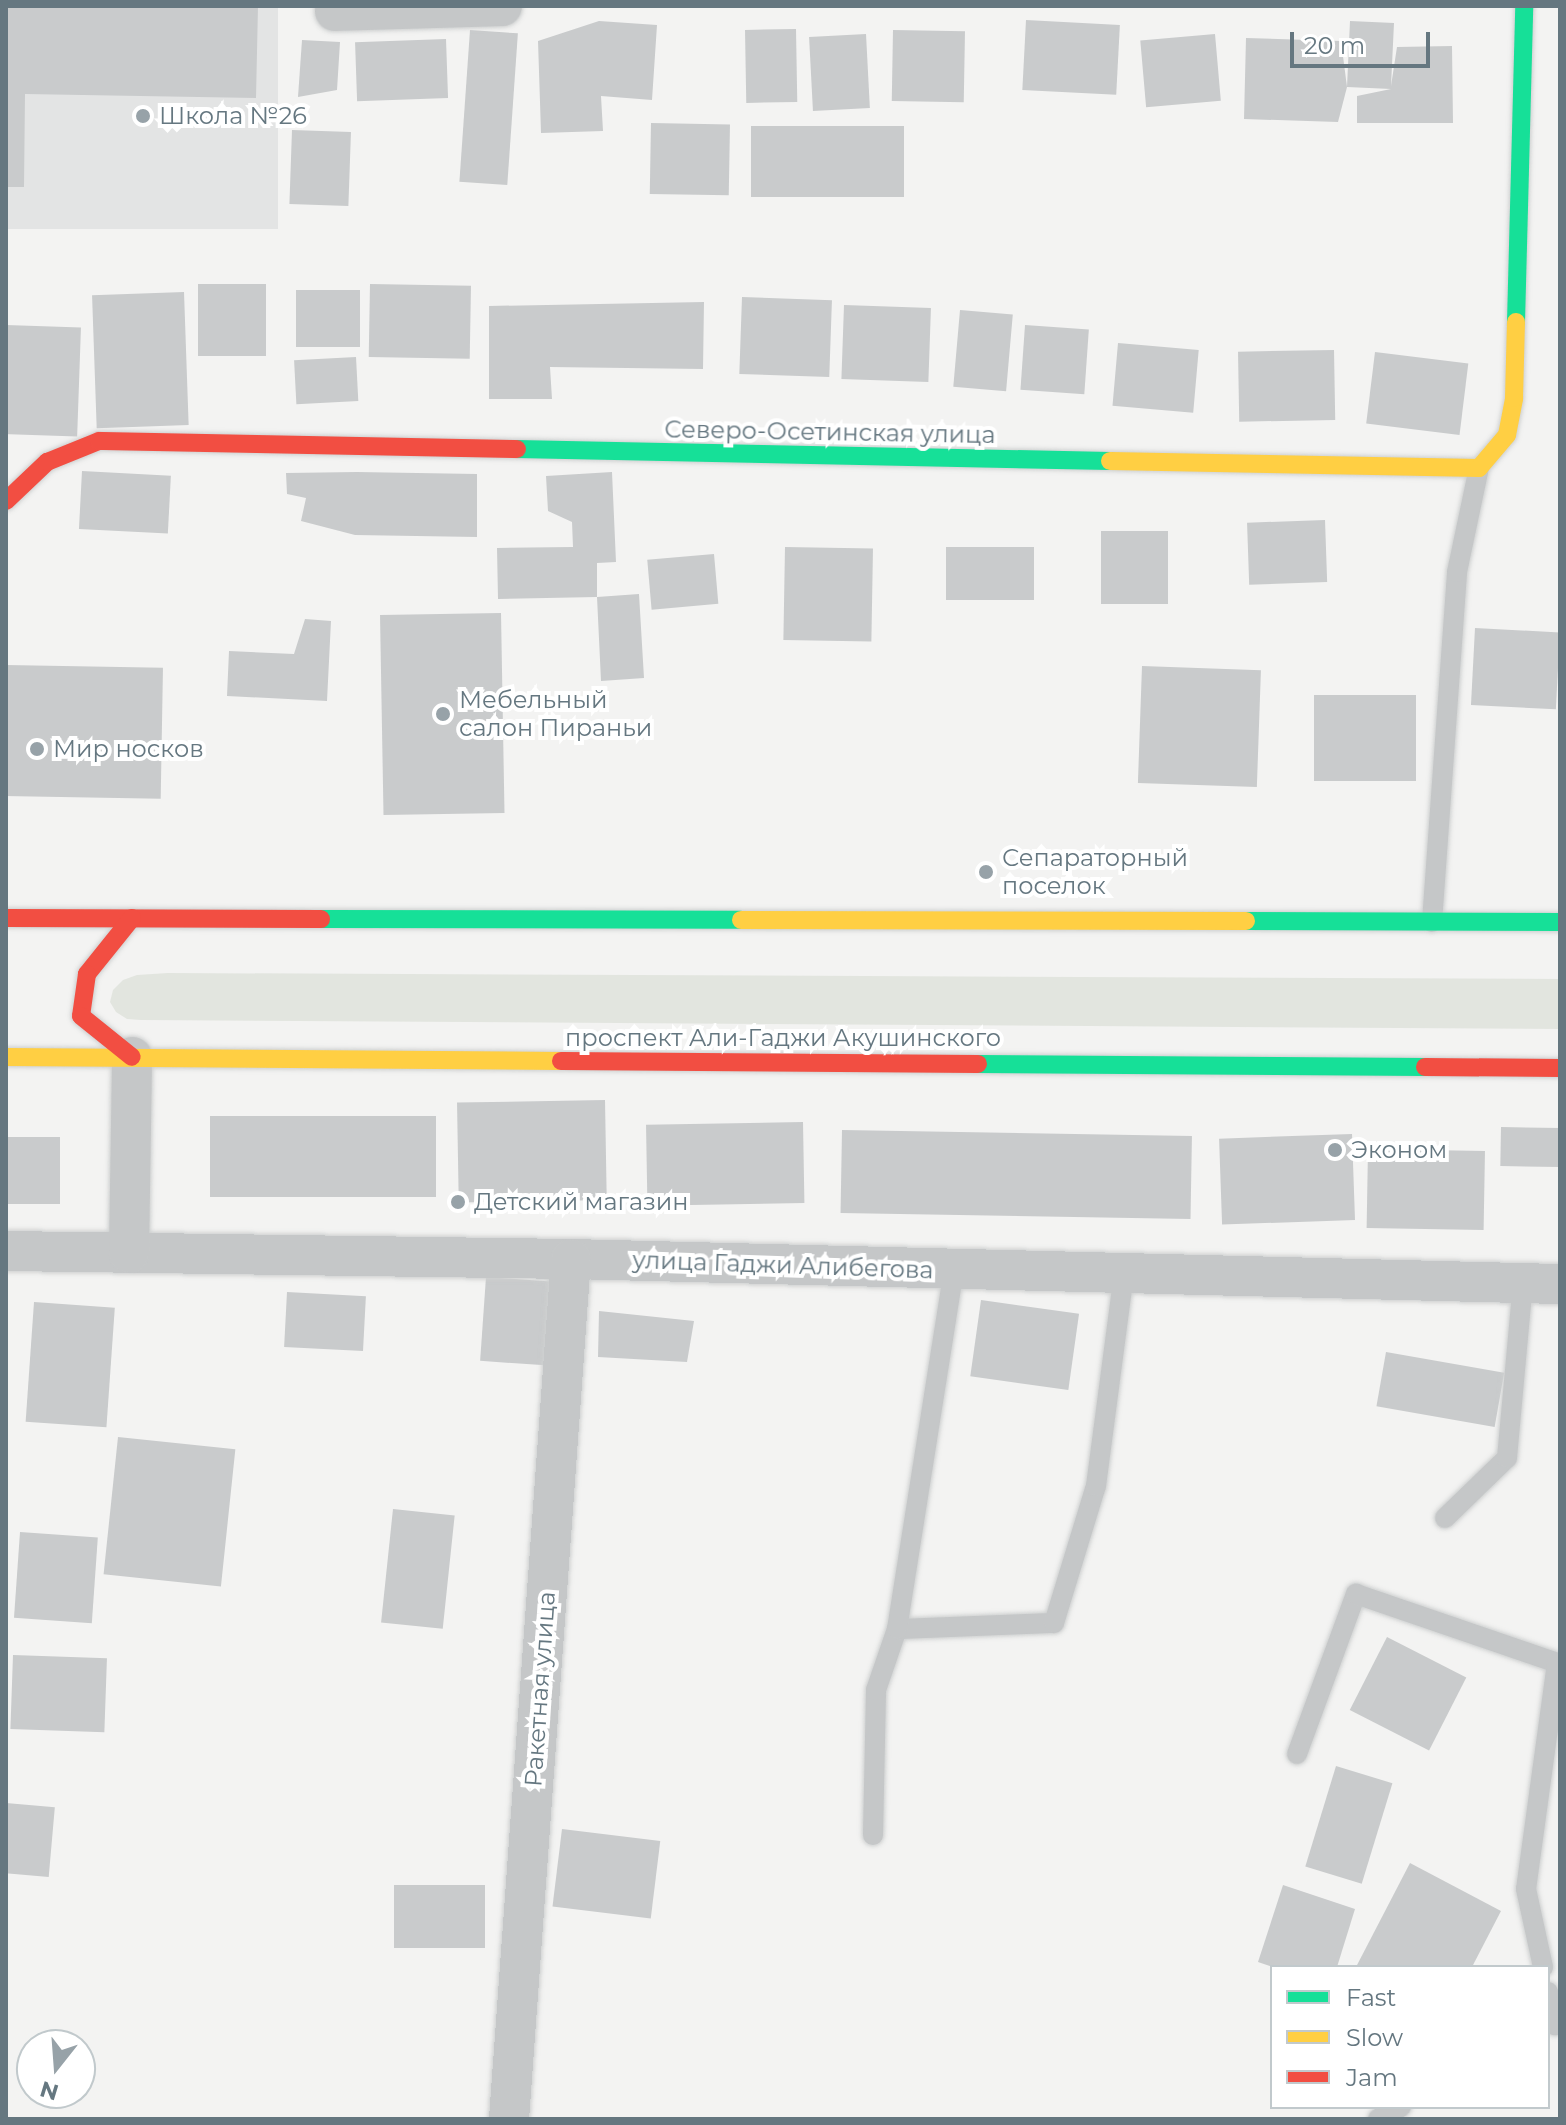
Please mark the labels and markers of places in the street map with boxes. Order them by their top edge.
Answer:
place label: Школа №26 [159,102,307,130]
marker: Школа №26 [134,107,152,125]
place label: Мебельный салон Пираньи [459,686,652,742]
marker: Мебельный салон Пираньи [434,705,452,723]
place label: Мир носков [53,735,204,763]
marker: Мир носков [28,740,46,758]
place label: Сепараторный поселок [1002,844,1188,900]
marker: Сепараторный поселок [977,863,995,881]
place label: Эконом [1351,1136,1447,1164]
marker: Эконом [1326,1141,1344,1159]
place label: Детский магазин [474,1188,688,1216]
marker: Детский магазин [449,1193,467,1211]

